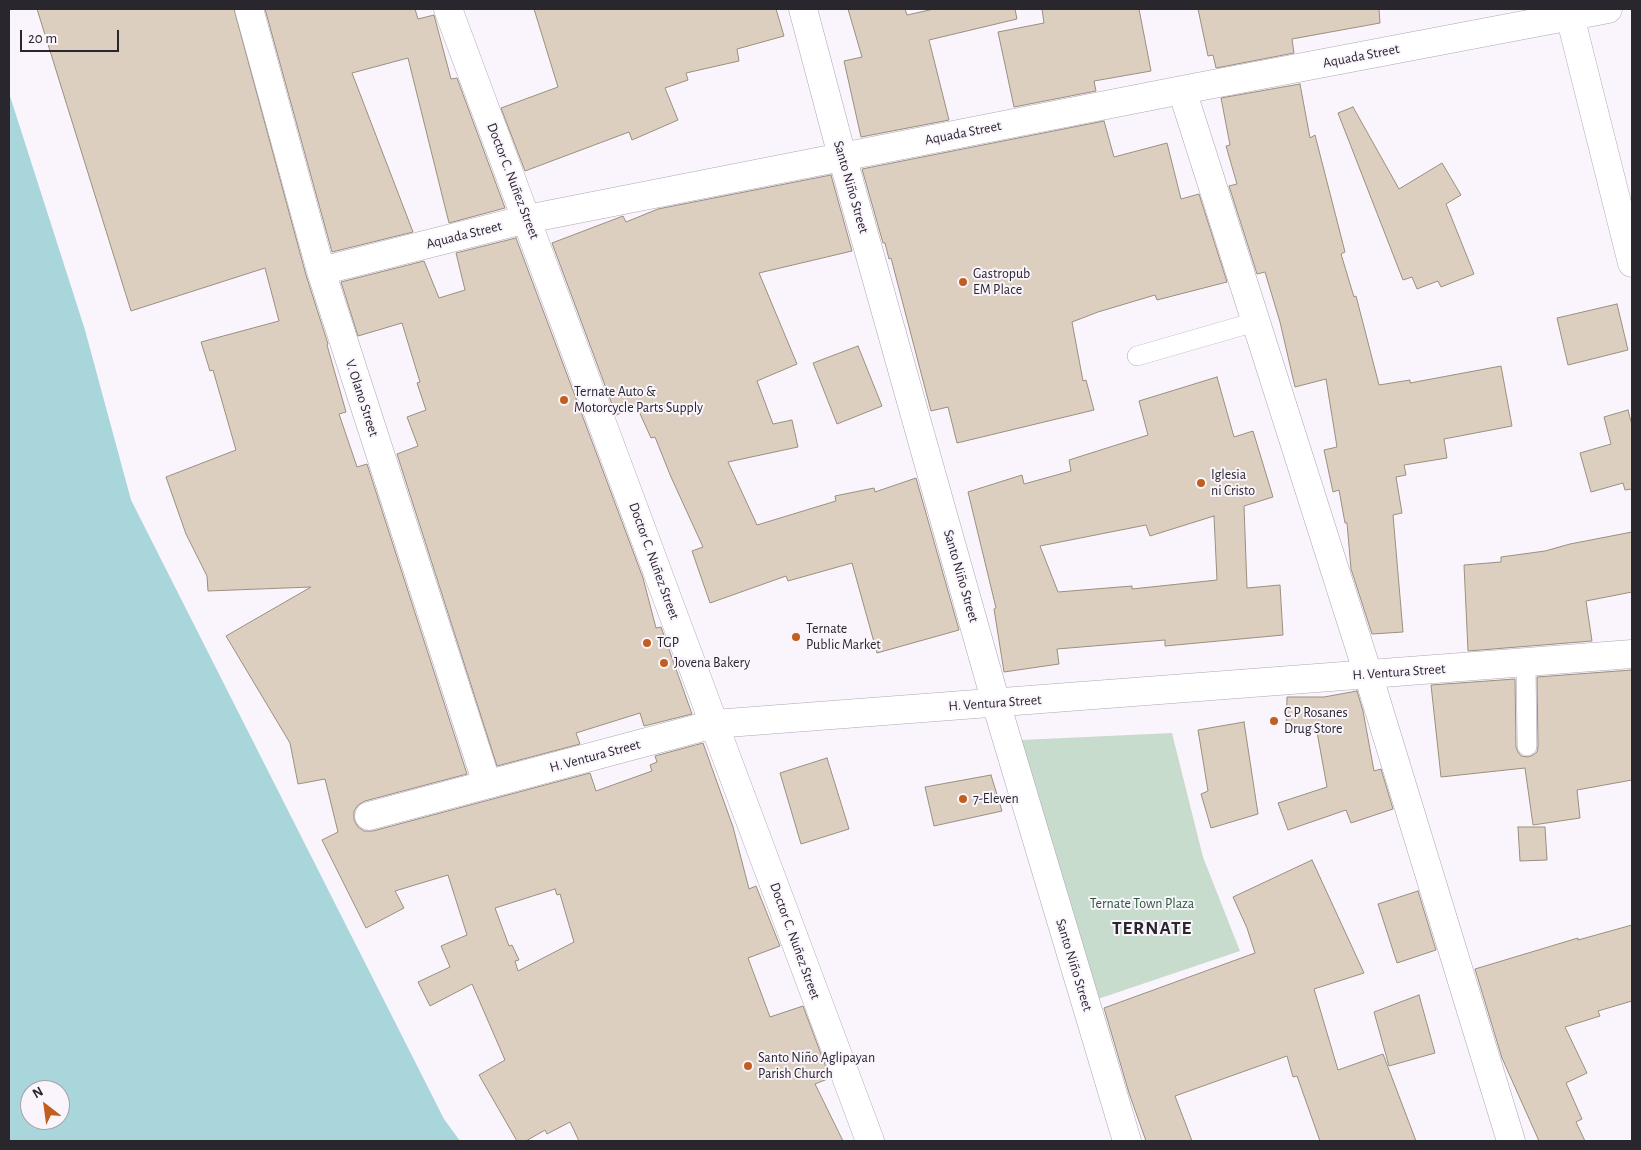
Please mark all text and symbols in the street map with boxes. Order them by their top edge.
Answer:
scale bar [22,20,121,52]
text: 20 m [28,31,57,46]
street label: Aquada Street [1321,40,1401,72]
street label: Aquada Street [923,117,1003,149]
street label: Doctor C. Nuñez Street [483,121,543,241]
street label: Santo Niño Street [830,139,872,235]
street label: Aquada Street [424,217,504,253]
place label: Gastropub EM Place [973,266,1030,298]
marker: Gastropub EM Place [957,276,969,288]
street label: V. Olano Street [342,357,382,439]
place label: Ternate Auto & Motorcycle Parts Supply [574,384,703,417]
marker: Ternate Auto & Motorcycle Parts Supply [558,394,570,406]
place label: Iglesia ni Cristo [1211,467,1255,500]
marker: Iglesia ni Cristo [1195,477,1207,489]
street label: Doctor C. Nuñez Street [625,500,683,622]
street label: Santo Niño Street [940,528,982,624]
place label: Ternate Public Market [806,621,881,654]
marker: Ternate Public Market [790,631,802,643]
place label: TGP [657,635,679,651]
marker: TGP [641,637,653,649]
place label: Jovena Bakery [674,655,750,671]
marker: Jovena Bakery [658,657,670,669]
street label: H. Ventura Street [1352,660,1446,684]
street label: H. Ventura Street [948,691,1042,715]
place label: C P Rosanes Drug Store [1284,705,1348,738]
marker: C P Rosanes Drug Store [1268,715,1280,727]
street label: H. Ventura Street [548,736,642,776]
place label: 7-Eleven [973,791,1019,807]
marker: 7-Eleven [957,793,969,805]
street label: Doctor C. Nuñez Street [766,880,824,1002]
park label: Ternate Town Plaza [1090,896,1194,912]
street label: Santo Niño Street [1052,917,1096,1013]
district label: TERNATE [1111,917,1193,939]
place label: Santo Niño Aglipayan Parish Church [758,1050,875,1082]
marker: Santo Niño Aglipayan Parish Church [742,1060,754,1072]
north arrow [20,1080,70,1130]
text: N [30,1084,46,1101]

